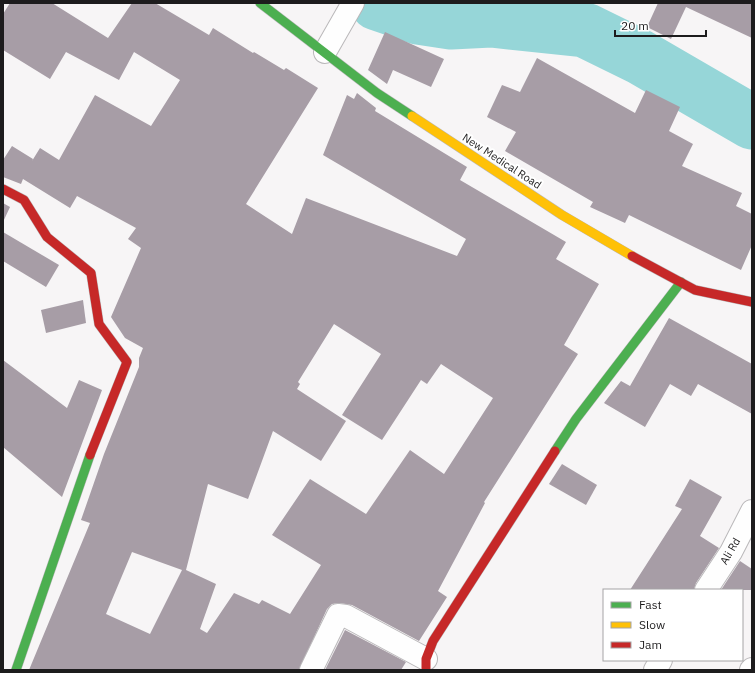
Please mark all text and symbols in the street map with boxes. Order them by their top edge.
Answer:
scale bar [615,12,706,38]
text: 20 m [621,18,649,33]
street label: New Medical Road [460,130,544,192]
street label: Ali Rd [717,535,743,567]
legend [603,589,743,661]
text: Fast [639,597,662,612]
text: Slow [639,617,665,632]
text: Jam [639,637,662,652]

